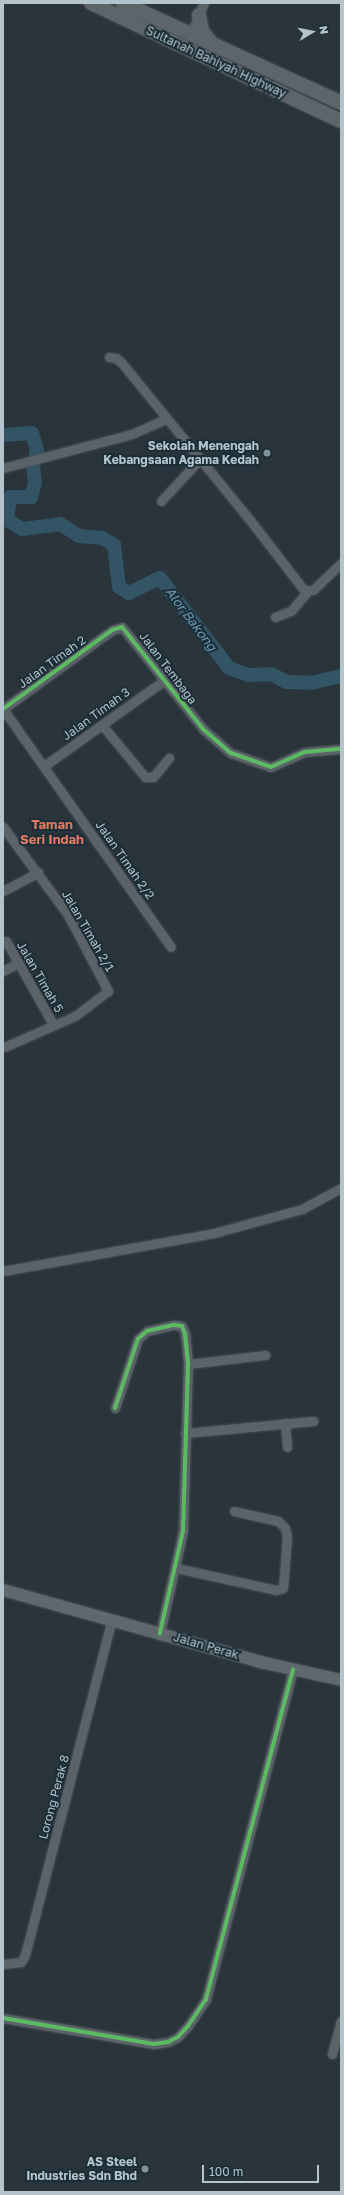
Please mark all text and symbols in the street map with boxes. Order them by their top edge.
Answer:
north arrow [292,12,332,52]
street label: Sultanah Bahiyah Highway [143,23,289,101]
text: N [317,25,331,35]
place label: Sekolah Menengah Kebangsaan Agama Kedah [103,439,259,467]
marker: Sekolah Menengah Kebangsaan Agama Kedah [262,448,272,458]
water label: Alor Bakong [162,584,220,654]
street label: Jalan Tembaga [136,629,200,707]
street label: Jalan Timah 2 [15,633,89,691]
street label: Jalan Timah 3 [59,685,133,743]
district label: Taman Seri Indah [20,817,84,848]
street label: Jalan Timah 2/2 [93,818,157,902]
street label: Jalan Timah 2/1 [59,888,117,974]
street label: Jalan Timah 5 [14,939,66,1015]
street label: Jalan Perak [172,1630,240,1662]
street label: Lorong Perak 8 [36,1753,72,1841]
place label: AS Steel Industries Sdn Bhd [26,2155,137,2183]
scale bar [204,2157,321,2183]
marker: AS Steel Industries Sdn Bhd [140,2164,150,2174]
text: 100 m [209,2164,243,2179]

